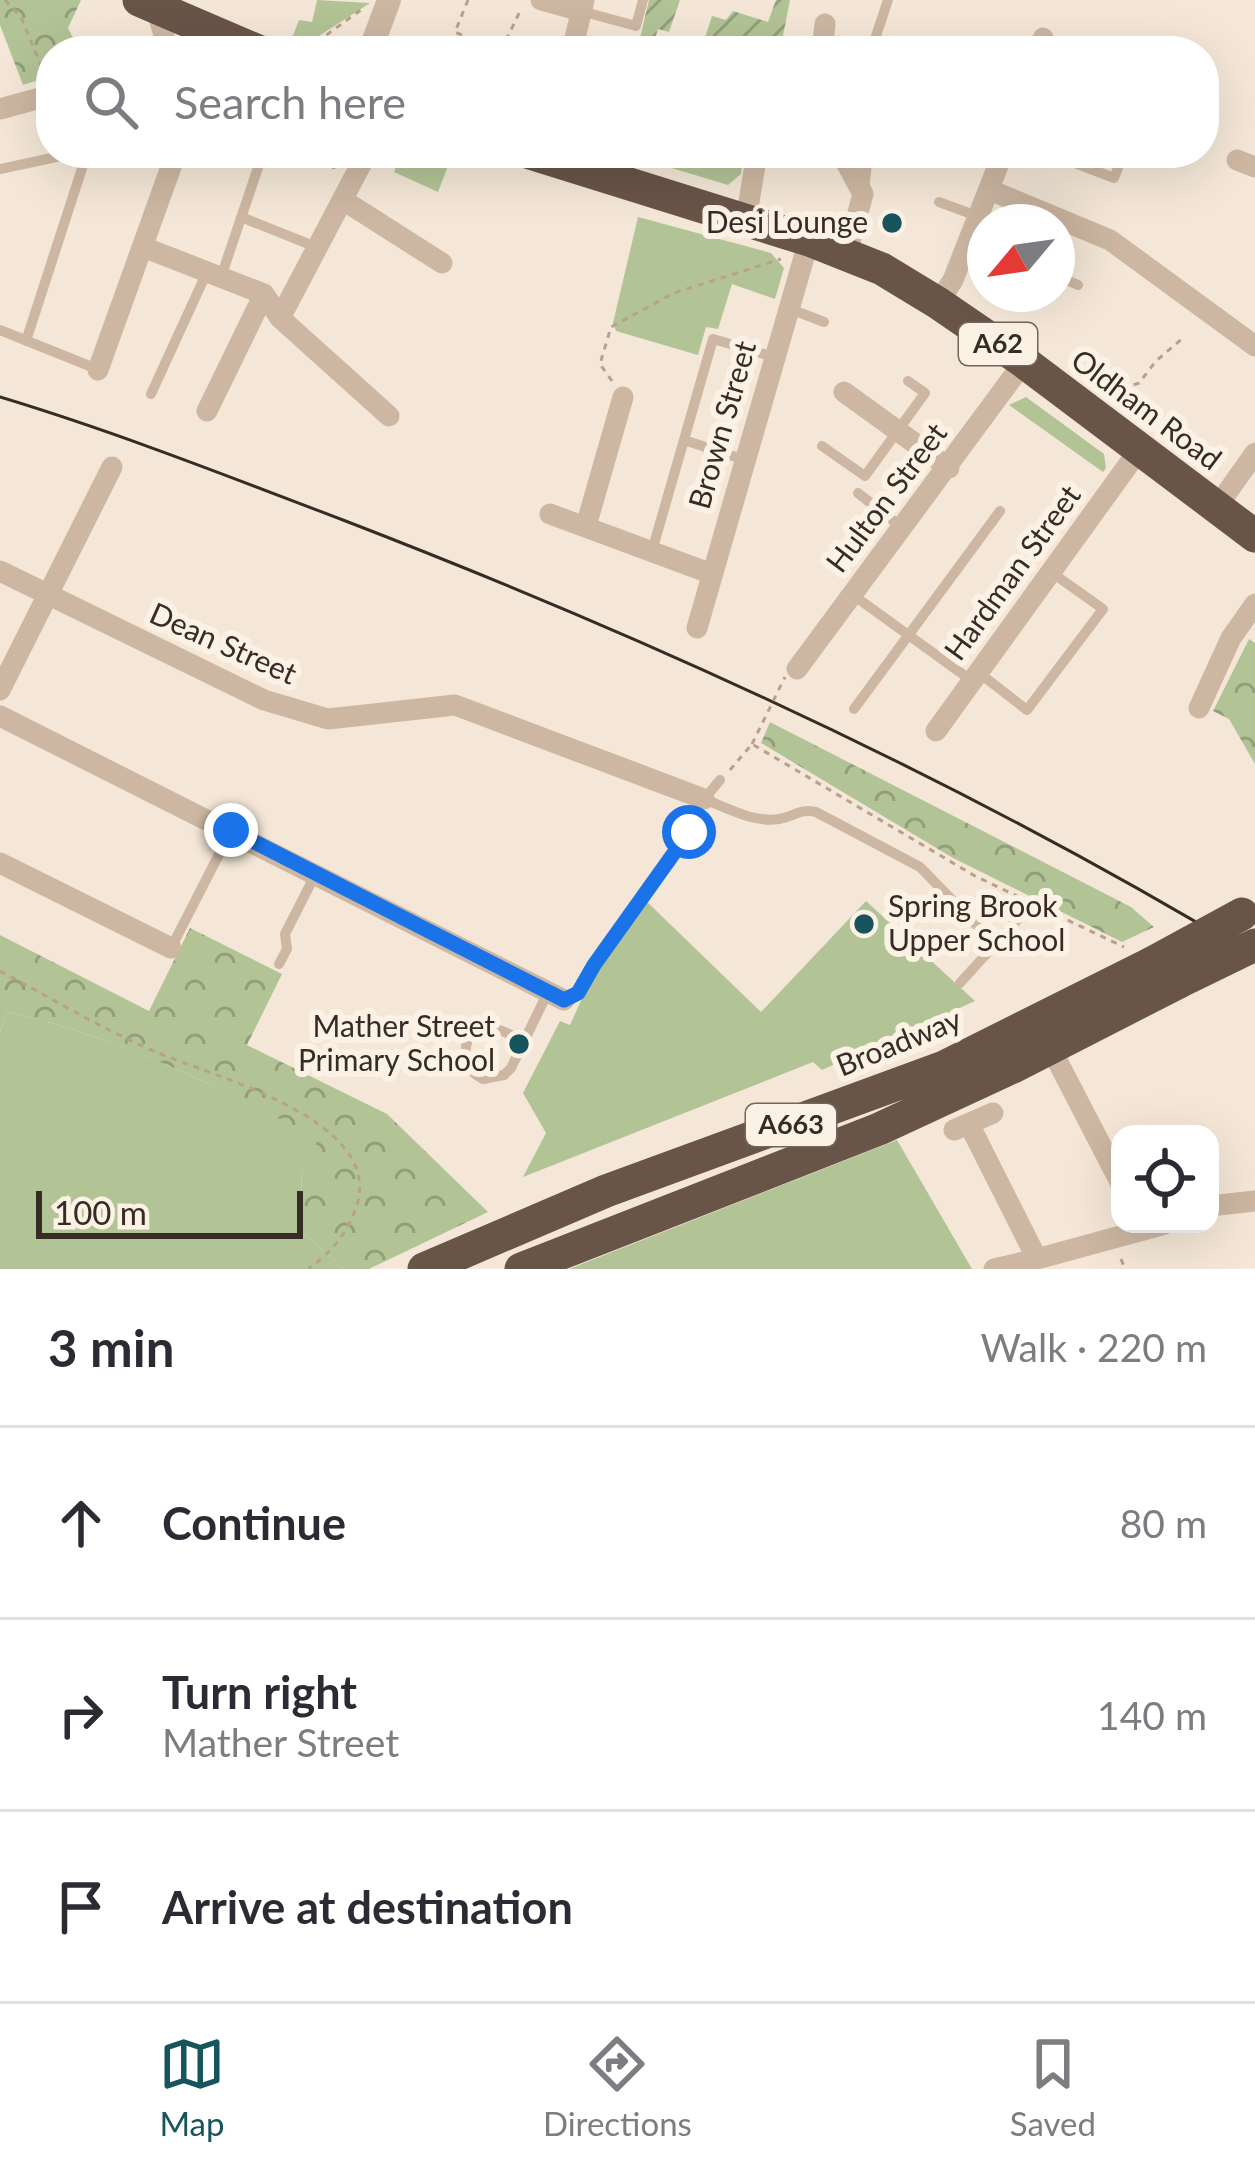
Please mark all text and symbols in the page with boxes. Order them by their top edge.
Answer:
search box [36,36,1219,168]
icon: search [78,69,144,135]
text: Search here [174,75,406,129]
place label: Desi Lounge [706,203,868,239]
north arrow [967,204,1075,312]
marker: Desi Lounge [879,210,905,236]
road number: A62 [959,323,1037,365]
street label: Brown Street [680,336,762,513]
street label: Oldham Road [1065,340,1229,476]
street label: Hulton Street [818,415,953,579]
street label: Hardman Street [936,477,1087,666]
street label: Dean Street [145,594,303,691]
route end [204,803,258,857]
route start [662,805,716,859]
place label: Spring Brook Upper School [888,887,1065,957]
marker: Spring Brook Upper School [851,911,877,937]
street label: Broadway [831,1000,966,1082]
place label: Mather Street Primary School [298,1007,495,1077]
marker: Mather Street Primary School [506,1031,532,1057]
road number: A663 [746,1104,836,1146]
map controls [1111,1125,1219,1233]
button: locate [1111,1125,1219,1233]
scale bar [36,1185,303,1238]
text: 100 m [54,1192,147,1232]
text: 3 min [48,1317,174,1378]
text: Walk · 220 m [980,1324,1207,1370]
icon: ahead [48,1490,114,1556]
text: Continue [162,1496,346,1550]
text: 80 m [1120,1500,1207,1546]
text: Turn right [162,1665,357,1719]
icon: right [48,1682,114,1748]
text: 140 m [1097,1692,1207,1738]
text: Mather Street [162,1719,399,1765]
icon: arrive [48,1874,114,1940]
text: Arrive at destination [162,1880,573,1934]
tab: Map [159,2031,225,2143]
tab: Directions [543,2031,692,2143]
tab: Saved [1010,2031,1096,2143]

